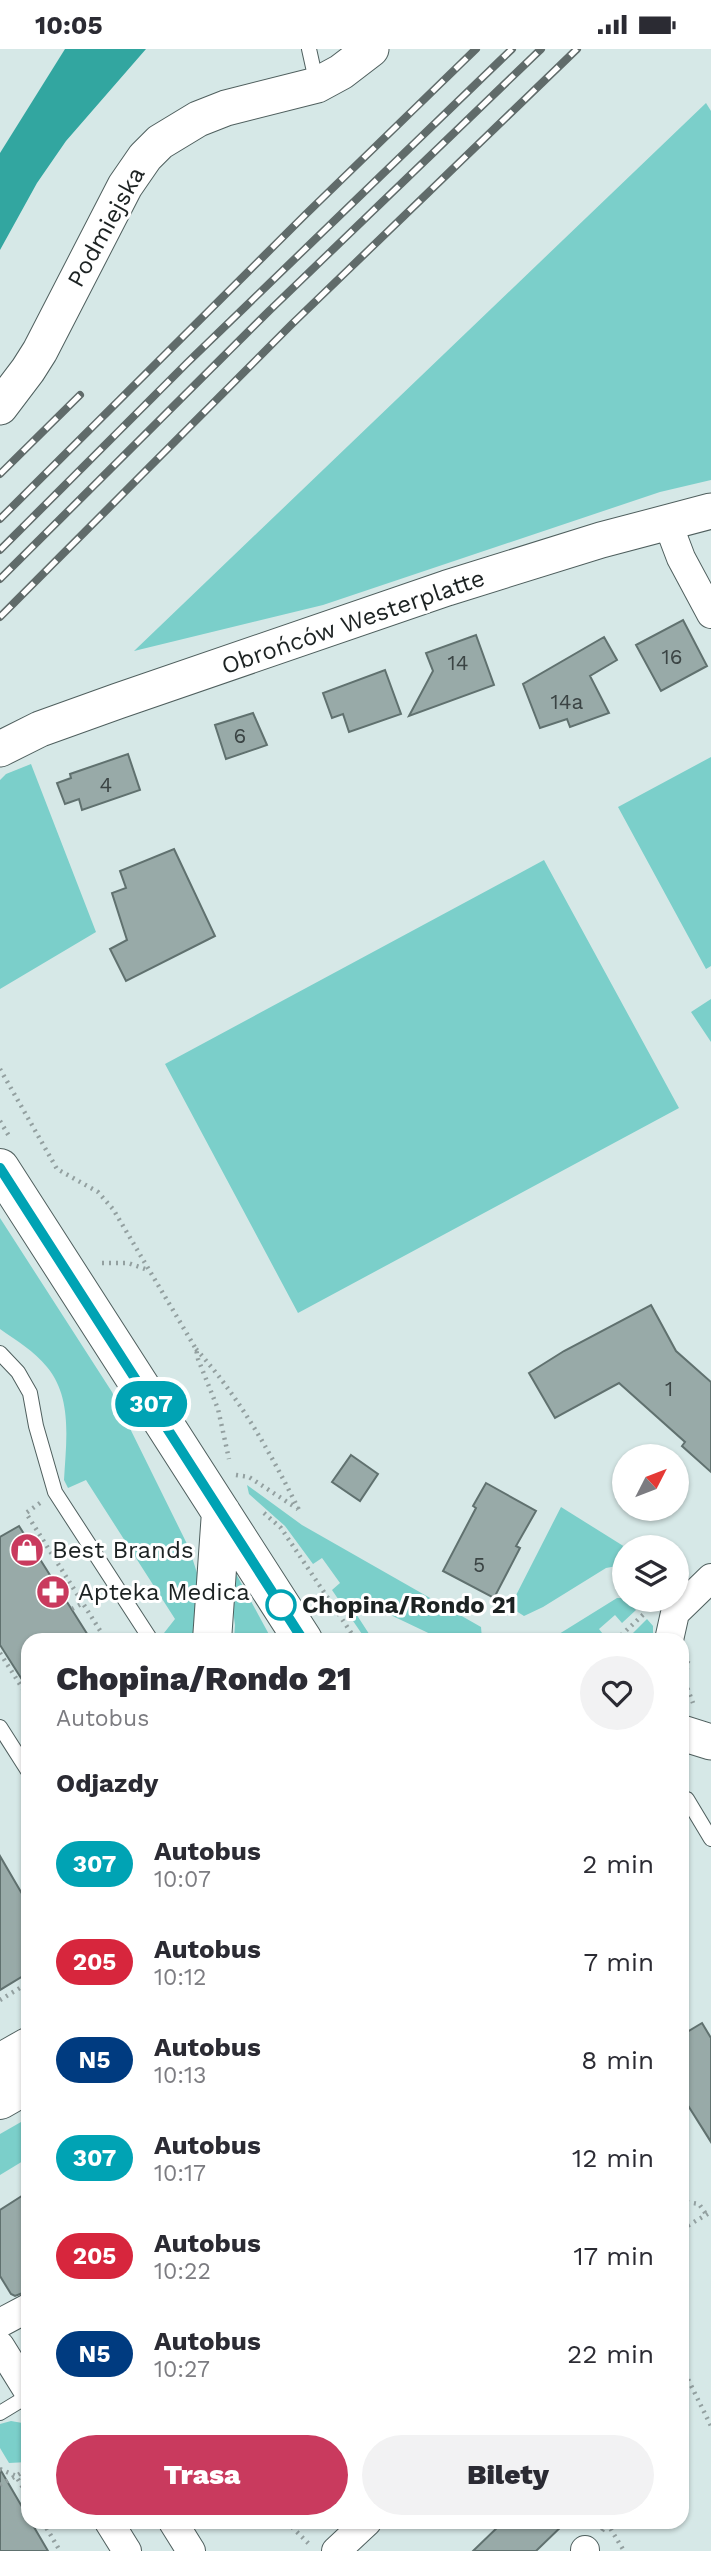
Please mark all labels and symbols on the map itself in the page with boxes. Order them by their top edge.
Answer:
street label: Podmiejska [62,162,150,292]
street label: Obrońców Westerplatte [218,564,488,680]
house number: 16 [662,644,682,669]
house number: 14 [447,650,469,675]
house number: 14a [551,689,584,714]
house number: 6 [234,723,246,748]
house number: 4 [100,772,112,797]
house number: 1 [665,1376,673,1401]
line badge: 307 [111,1381,191,1427]
north arrow [612,1444,690,1521]
shop icon: Best Brands [8,1531,46,1569]
place label: Best Brands [52,1536,194,1564]
house number: 5 [473,1552,485,1577]
pharmacy icon: Apteka Medica [34,1573,72,1611]
place label: Apteka Medica [78,1578,250,1606]
marker: Chopina/Rondo 21 [266,1590,296,1620]
place label: Chopina/Rondo 21 [302,1591,516,1619]

